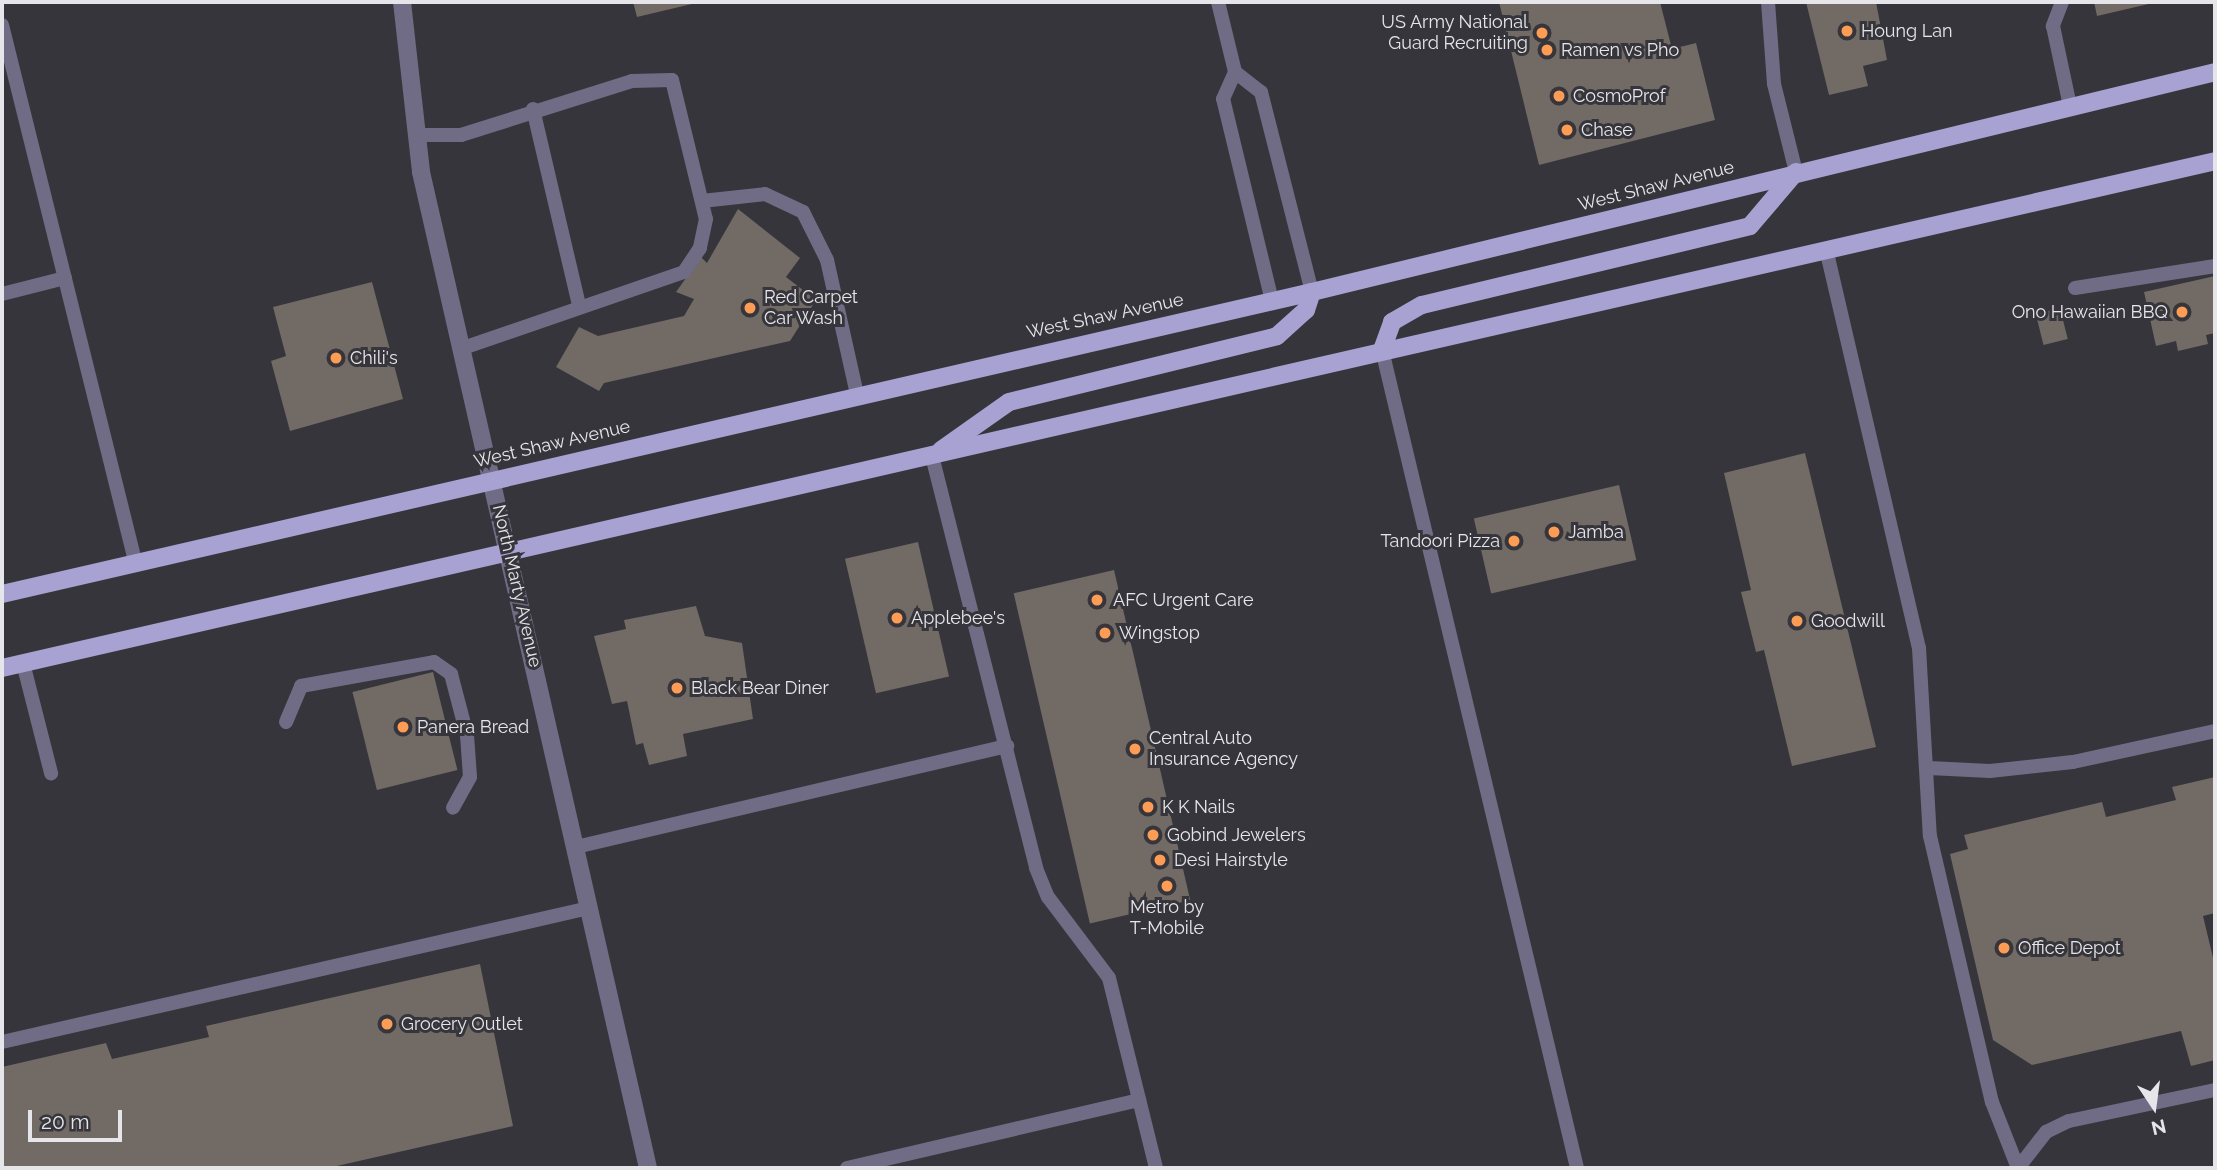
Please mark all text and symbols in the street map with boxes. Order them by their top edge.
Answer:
place label: US Army National Guard Recruiting [1380,12,1528,54]
place label: Houng Lan [1861,20,1953,42]
marker: Houng Lan [1839,23,1855,39]
marker: US Army National Guard Recruiting [1534,25,1550,41]
place label: Ramen vs Pho [1561,39,1680,61]
marker: Ramen vs Pho [1539,42,1555,58]
place label: CosmoProf [1573,85,1666,107]
marker: CosmoProf [1551,88,1567,104]
place label: Chase [1581,119,1633,141]
marker: Chase [1559,122,1575,138]
street label: West Shaw Avenue [1575,156,1737,216]
place label: Red Carpet Car Wash [764,287,858,330]
street label: West Shaw Avenue [1024,289,1186,343]
marker: Red Carpet Car Wash [742,300,758,316]
place label: Ono Hawaiian BBQ [2012,301,2168,323]
marker: Ono Hawaiian BBQ [2174,304,2190,320]
place label: Chili's [350,347,398,369]
marker: Chili's [328,350,344,366]
street label: West Shaw Avenue [471,415,633,473]
street label: North Marty Avenue [488,502,546,670]
place label: Jamba [1568,521,1624,543]
marker: Jamba [1546,524,1562,540]
place label: Tandoori Pizza [1381,530,1500,552]
marker: Tandoori Pizza [1506,533,1522,549]
place label: AFC Urgent Care [1113,589,1253,611]
marker: AFC Urgent Care [1087,590,1107,610]
place label: Applebee's [911,607,1005,629]
marker: Applebee's [889,610,905,626]
place label: Goodwill [1811,610,1885,632]
marker: Goodwill [1789,613,1805,629]
place label: Wingstop [1119,622,1200,644]
marker: Wingstop [1097,625,1113,641]
place label: Black Bear Diner [691,677,829,699]
marker: Black Bear Diner [669,680,685,696]
place label: Panera Bread [417,716,529,738]
marker: Panera Bread [395,719,411,735]
place label: Central Auto Insurance Agency [1149,728,1298,770]
marker: Central Auto Insurance Agency [1127,741,1143,757]
place label: K K Nails [1162,796,1235,818]
marker: K K Nails [1140,799,1156,815]
place label: Gobind Jewelers [1167,824,1306,846]
marker: Gobind Jewelers [1145,827,1161,843]
place label: Desi Hairstyle [1174,849,1288,871]
marker: Desi Hairstyle [1152,852,1168,868]
marker: Metro by T-Mobile [1159,878,1175,894]
place label: Metro by T-Mobile [1130,897,1204,940]
place label: Office Depot [2018,937,2121,959]
marker: Office Depot [1996,940,2012,956]
place label: Grocery Outlet [401,1013,523,1035]
marker: Grocery Outlet [379,1016,395,1032]
north arrow [2119,1072,2189,1142]
scale bar [32,1096,126,1140]
text: 20 m [41,1109,89,1134]
text: N [2149,1115,2168,1140]

